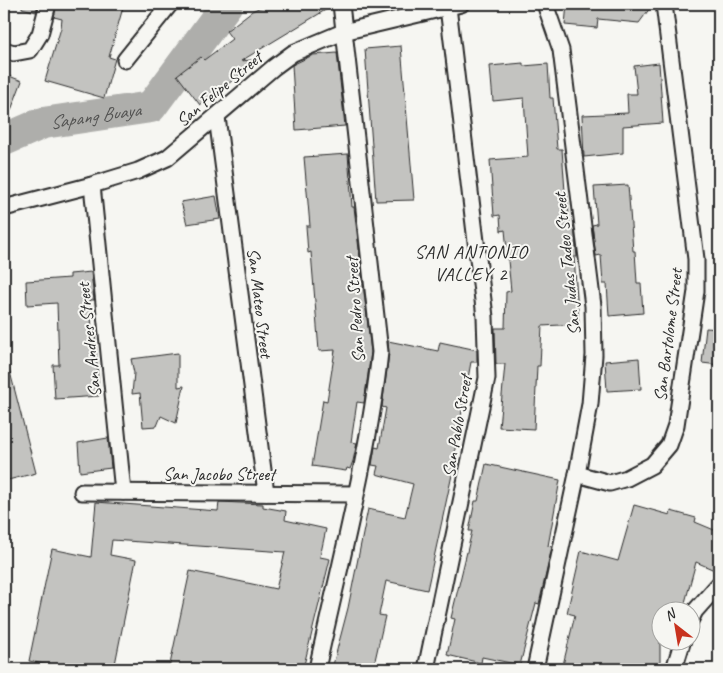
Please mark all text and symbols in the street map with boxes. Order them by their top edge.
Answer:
street label: San Felipe Street [171,45,269,131]
water label: Sapang Buaya [48,97,144,135]
street label: San Judas Tadeo Street [548,190,585,336]
district label: SAN ANTONIO VALLEY 2 [414,240,529,286]
street label: San Mateo Street [242,247,278,361]
street label: San Pedro Street [340,254,370,363]
street label: San Bartolome Street [649,265,687,403]
street label: San Andres Street [72,280,106,398]
street label: San Pablo Street [437,370,477,479]
street label: San Jacobo Street [163,463,278,485]
north arrow [650,600,700,650]
text: N [661,605,680,625]

